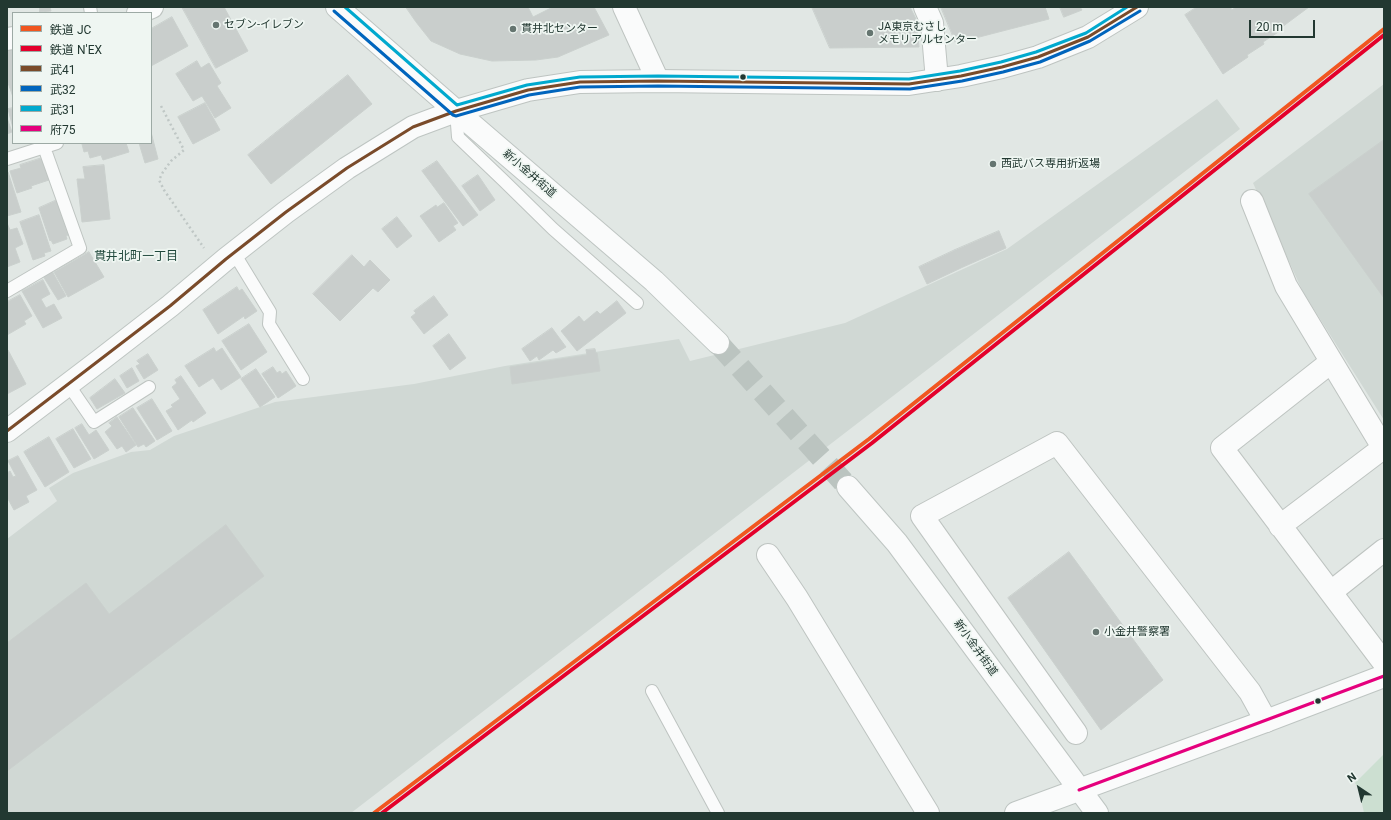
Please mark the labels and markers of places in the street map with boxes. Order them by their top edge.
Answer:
place label: セブン-イレブン [224,18,304,32]
marker: セブン-イレブン [211,20,221,30]
place label: JA東京むさし メモリアルセンター [878,20,977,46]
place label: 貫井北センター [521,22,598,36]
marker: 貫井北センター [508,24,518,34]
marker: JA東京むさし メモリアルセンター [865,28,875,38]
unlabelled marker [738,72,748,82]
place label: 西武バス専用折返場 [1001,157,1100,171]
marker: 西武バス専用折返場 [988,159,998,169]
place label: 小金井警察署 [1104,625,1170,639]
marker: 小金井警察署 [1091,627,1101,637]
unlabelled marker [1313,696,1323,706]

